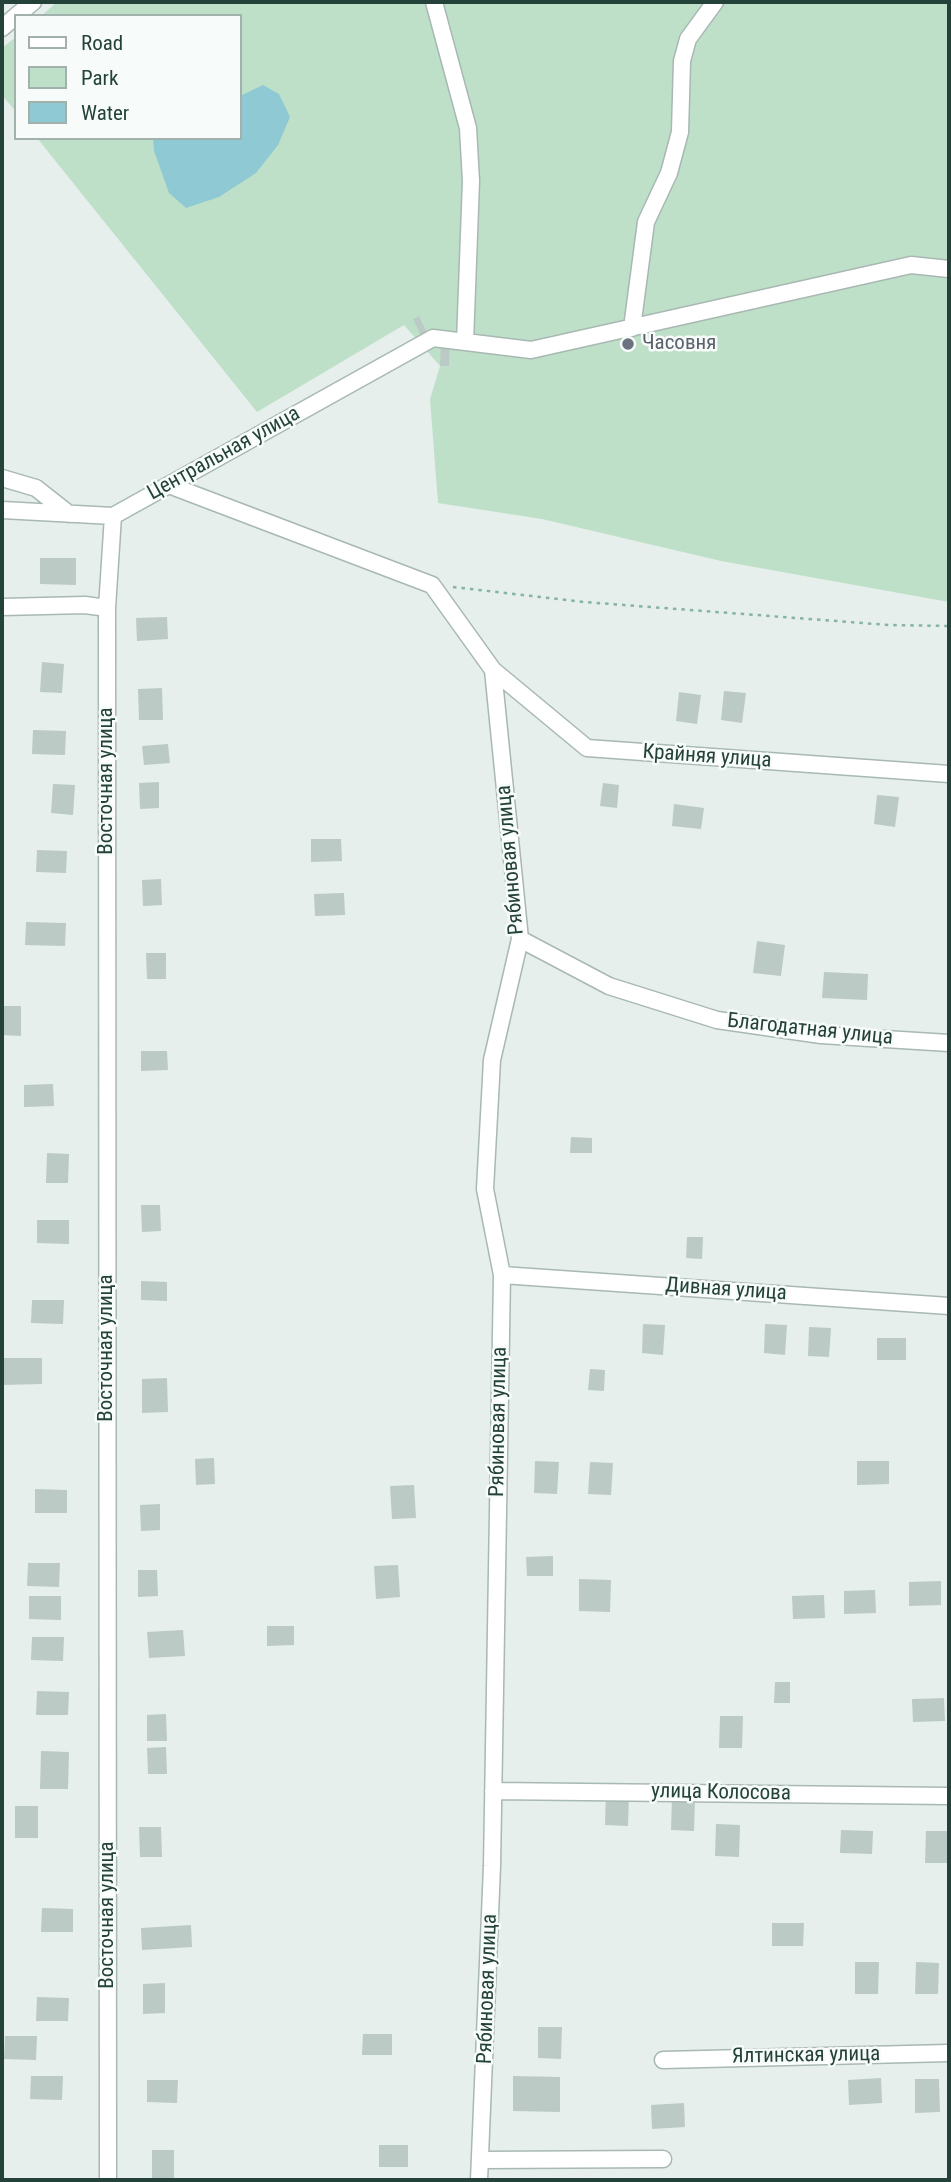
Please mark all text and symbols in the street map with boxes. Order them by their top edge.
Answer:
legend [14,14,242,140]
text: Road [81,31,123,55]
text: Park [81,66,118,90]
text: Water [81,101,129,125]
place label: Часовня [642,331,716,357]
marker: Часовня [620,336,636,352]
street label: Центральная улица [143,402,305,506]
street label: Восточная улица [94,707,120,855]
street label: Крайняя улица [642,740,772,774]
street label: Рябиновая улица [492,784,530,936]
street label: Благодатная улица [726,1009,894,1051]
street label: Дивная улица [664,1273,788,1307]
street label: Восточная улица [94,1274,120,1422]
street label: Рябиновая улица [485,1347,513,1497]
street label: улица Колосова [651,1779,791,1807]
street label: Восточная улица [95,1841,121,1989]
street label: Рябиновая улица [473,1914,503,2064]
street label: Ялтинская улица [732,2042,880,2070]

